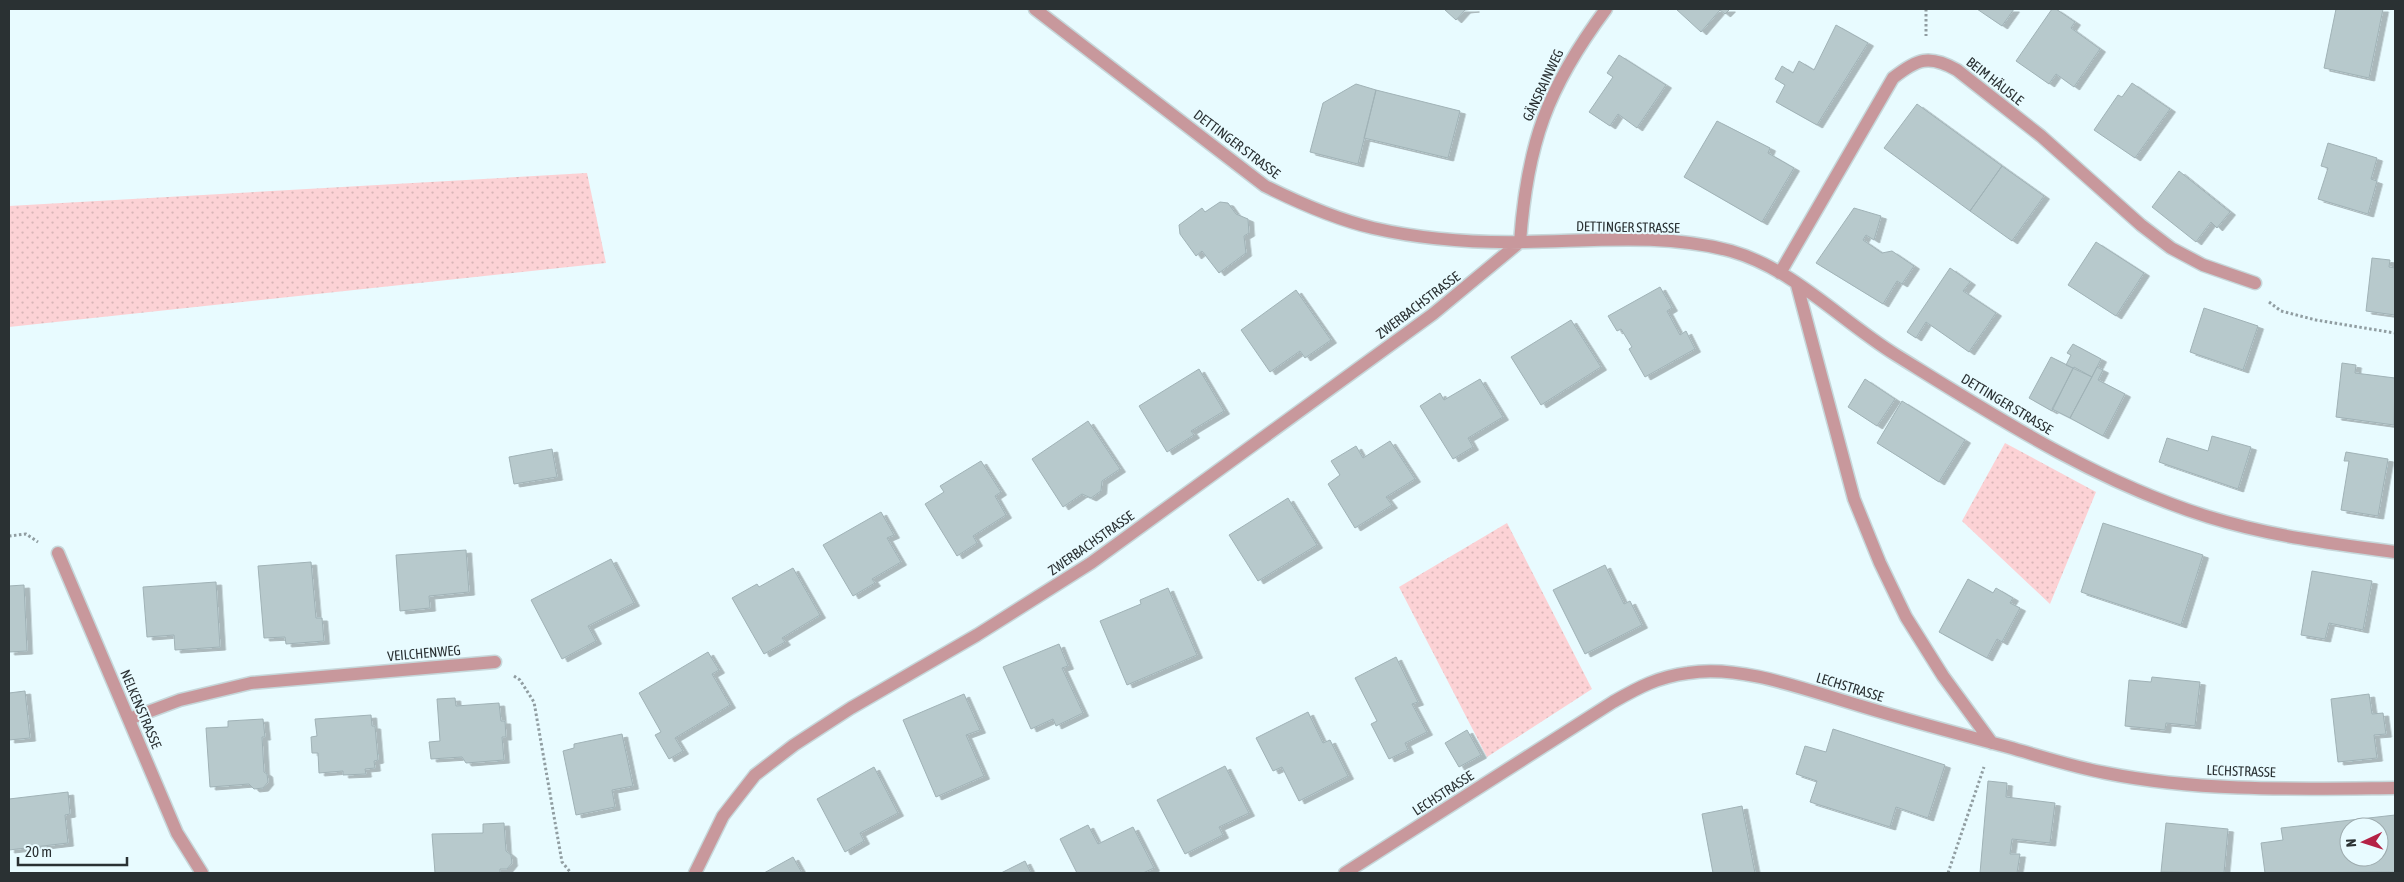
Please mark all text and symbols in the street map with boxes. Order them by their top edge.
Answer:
street label: GÄNSRAINWEG [1519,46,1567,124]
street label: BEIM HÄUSLE [1963,54,2027,108]
street label: DETTINGER STRASSE [1191,106,1283,182]
street label: DETTINGER STRASSE [1576,218,1680,236]
street label: ZWERBACHSTRASSE [1373,268,1463,342]
street label: DETTINGER STRASSE [1958,370,2056,438]
street label: ZWERBACHSTRASSE [1045,507,1137,579]
street label: VEILCHENWEG [387,642,461,664]
street label: NELKENSTRASSE [117,667,165,751]
street label: LECHSTRASSE [1814,669,1886,705]
street label: LECHSTRASSE [2206,762,2276,780]
street label: LECHSTRASSE [1410,767,1476,819]
north arrow [2339,817,2389,867]
scale bar [18,834,126,866]
text: N [2343,838,2359,848]
text: 20 m [25,843,52,860]

